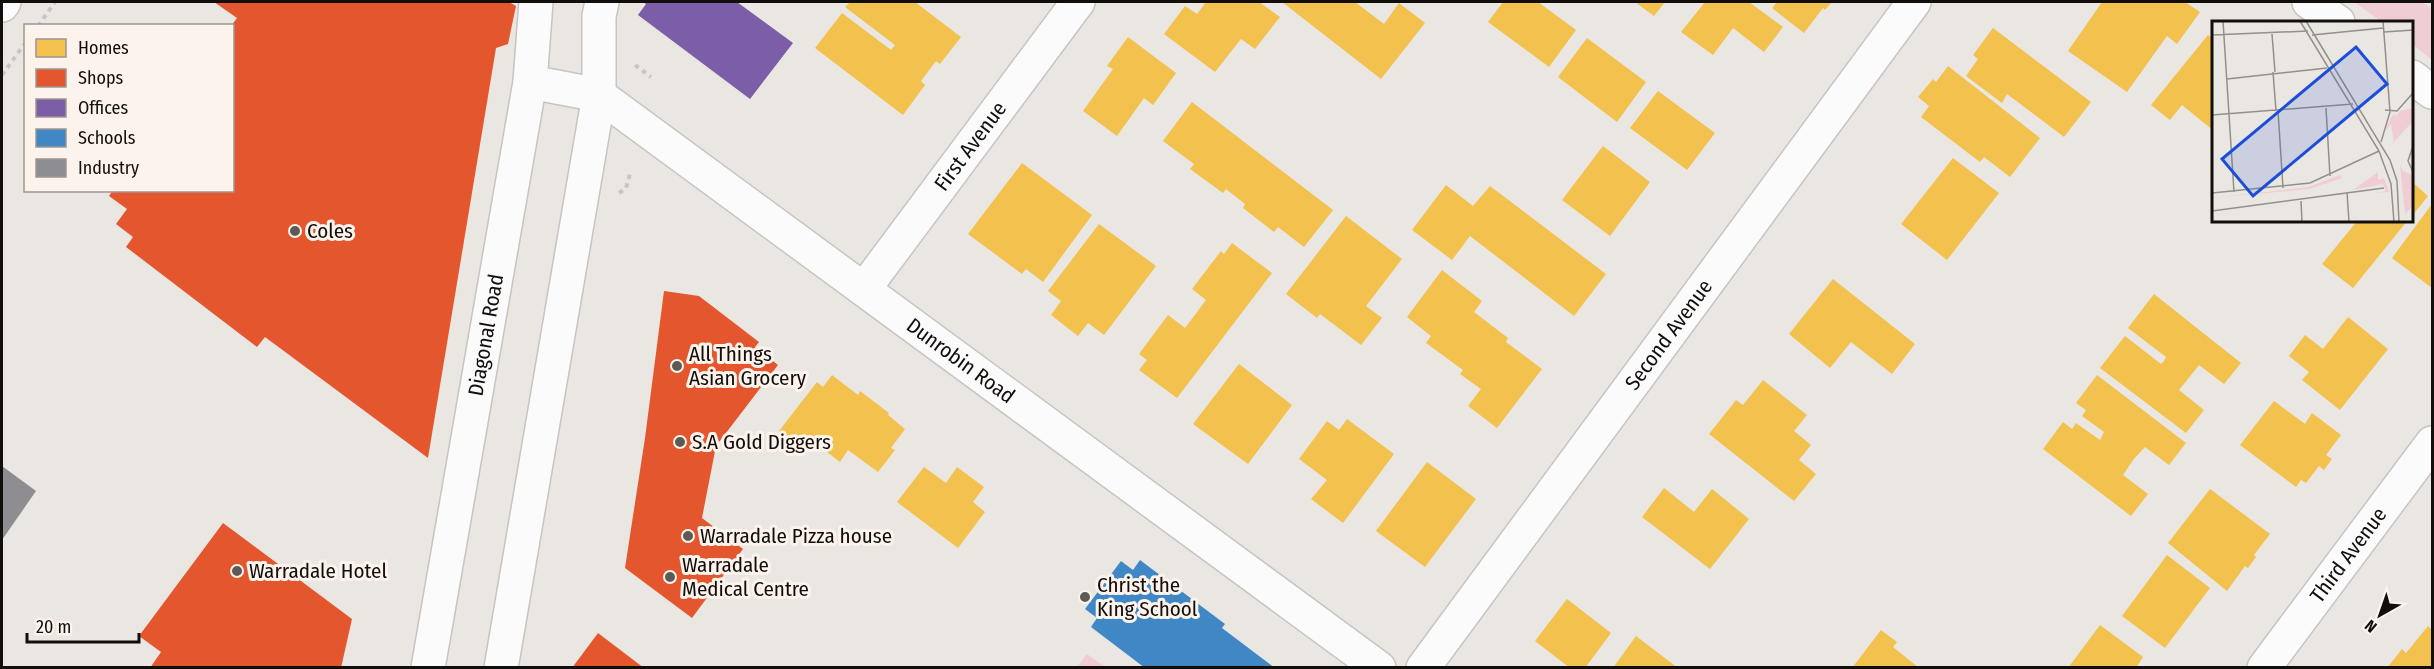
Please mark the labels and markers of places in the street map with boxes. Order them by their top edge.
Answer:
place label: Coles [307,218,353,244]
marker: Coles [288,224,302,238]
place label: All Things Asian Grocery [689,341,807,391]
marker: All Things Asian Grocery [670,359,684,373]
place label: S.A Gold Diggers [692,429,831,455]
marker: S.A Gold Diggers [673,435,687,449]
place label: Warradale Pizza house [700,523,892,549]
marker: Warradale Pizza house [681,529,695,543]
place label: Warradale Medical Centre [682,552,809,602]
place label: Warradale Hotel [249,558,387,584]
marker: Warradale Hotel [230,564,244,578]
marker: Warradale Medical Centre [663,570,677,584]
place label: Christ the King School [1097,572,1198,622]
marker: Christ the King School [1078,590,1092,604]

